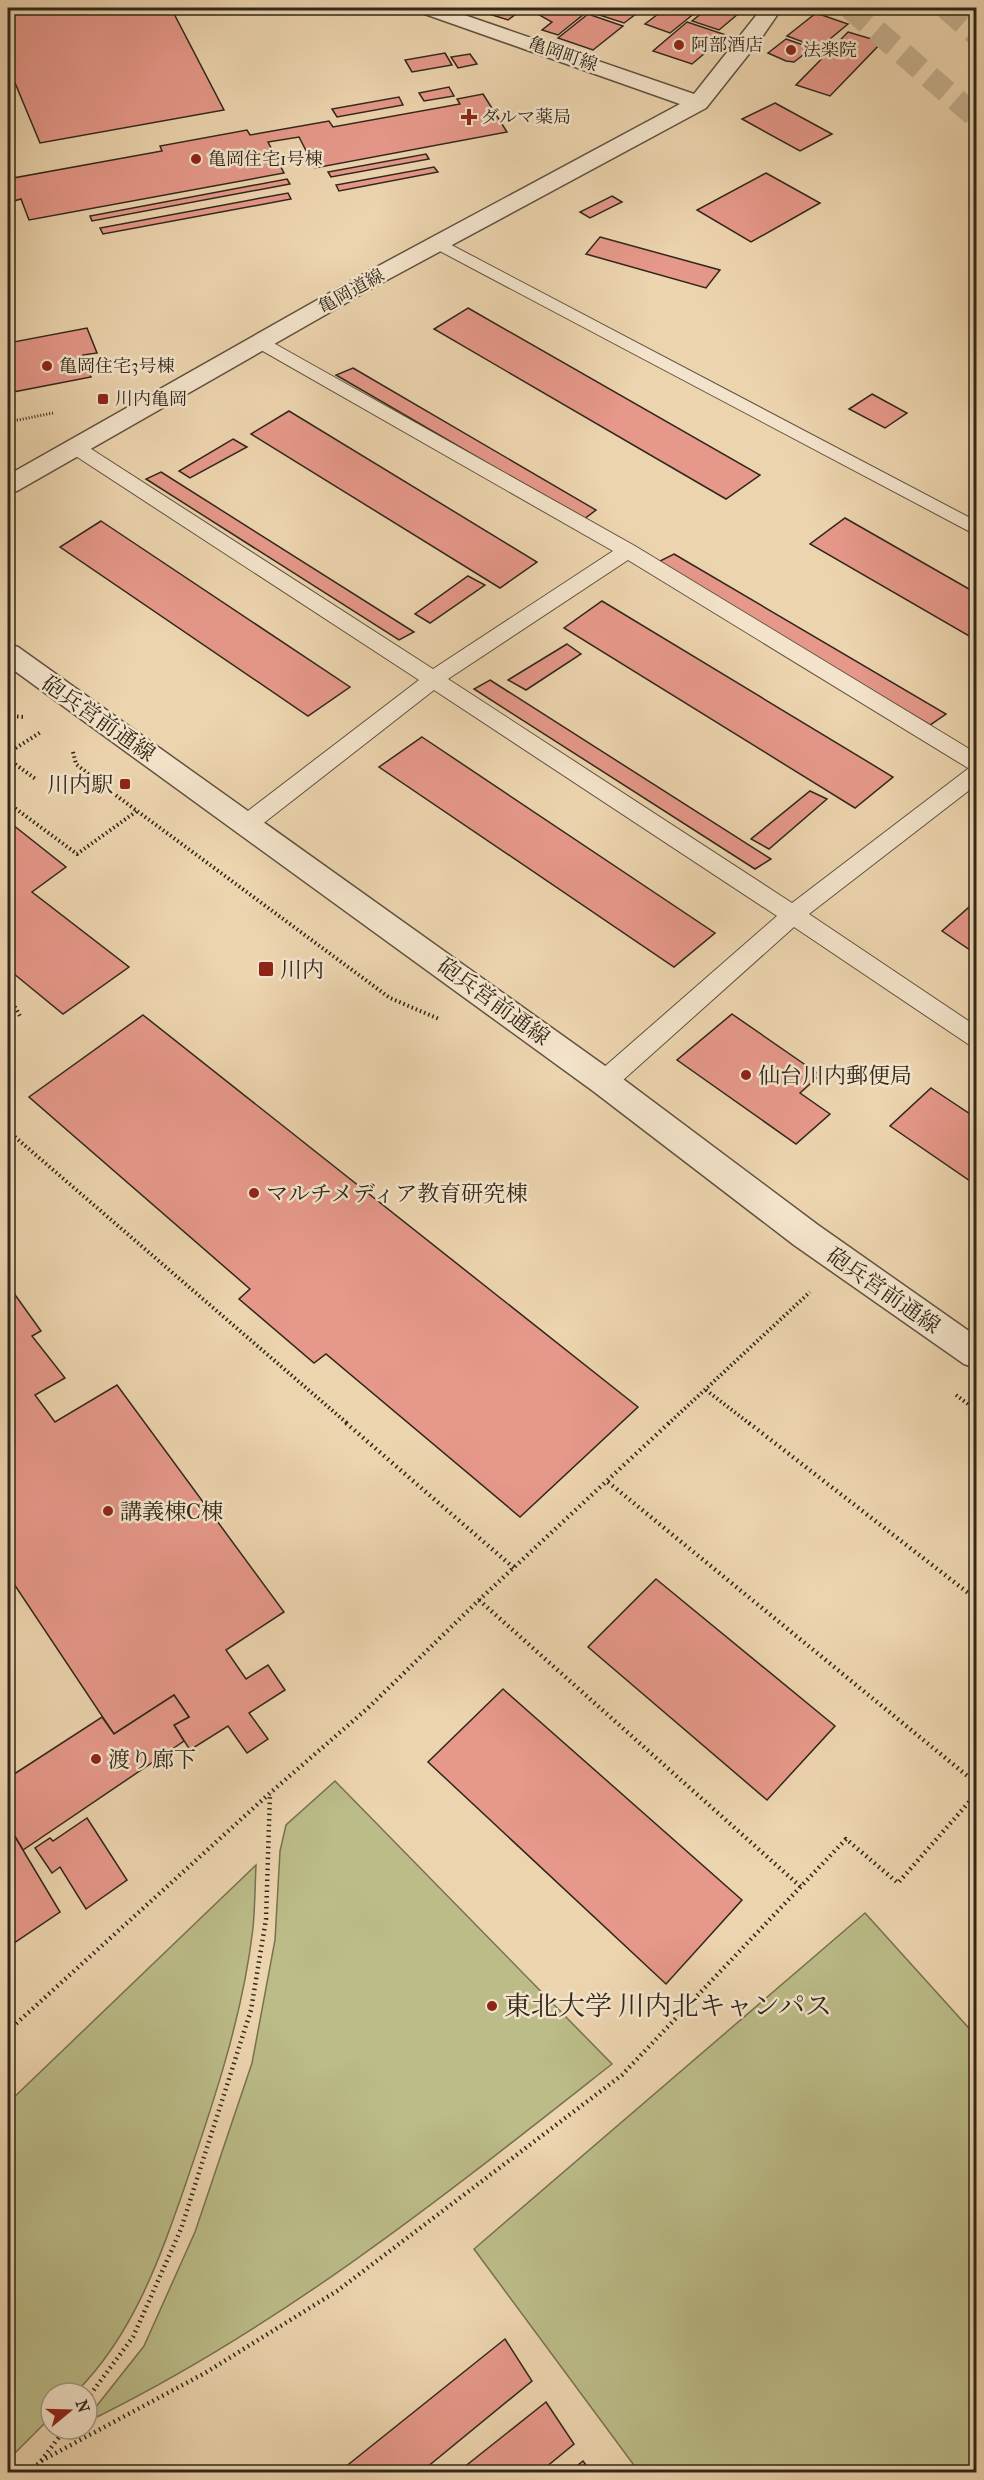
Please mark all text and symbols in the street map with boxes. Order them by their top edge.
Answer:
street label: 亀岡町線 [525,33,600,76]
place label: 阿部酒店 [691,35,763,56]
marker: 阿部酒店 [672,38,686,52]
place label: 法楽院 [803,40,857,61]
marker: 法楽院 [784,43,798,57]
place label: ダルマ薬局 [481,107,571,128]
marker: ダルマ薬局 [462,110,476,124]
place label: 亀岡住宅1号棟 [208,149,322,170]
marker: 亀岡住宅1号棟 [189,152,203,166]
street label: 亀岡道線 [315,265,388,318]
place label: 亀岡住宅3号棟 [59,356,174,377]
marker: 亀岡住宅3号棟 [40,359,54,373]
place label: 川内亀岡 [115,389,187,410]
marker: 川内亀岡 [96,392,110,406]
street label: 砲兵営前通線 [37,670,160,767]
place label: 川内駅 [47,772,113,798]
marker: 川内駅 [118,777,132,791]
street label: 砲兵営前通線 [432,952,554,1051]
place label: 川内 [280,957,324,983]
marker: 川内 [257,960,275,978]
place label: 仙台川内郵便局 [758,1063,912,1089]
marker: 仙台川内郵便局 [739,1068,753,1082]
place label: マルチメディア教育研究棟 [266,1181,527,1207]
marker: マルチメディア教育研究棟 [247,1186,261,1200]
street label: 砲兵営前通線 [822,1242,945,1339]
place label: 講義棟C棟 [120,1499,223,1525]
marker: 講義棟C棟 [101,1504,115,1518]
place label: 渡り廊下 [108,1747,196,1773]
marker: 渡り廊下 [89,1752,103,1766]
place label: 東北大学 川内北キャンパス [504,1990,832,2022]
marker: 東北大学 川内北キャンパス [485,1999,499,2013]
north arrow [39,2381,99,2441]
text: N [72,2397,94,2416]

